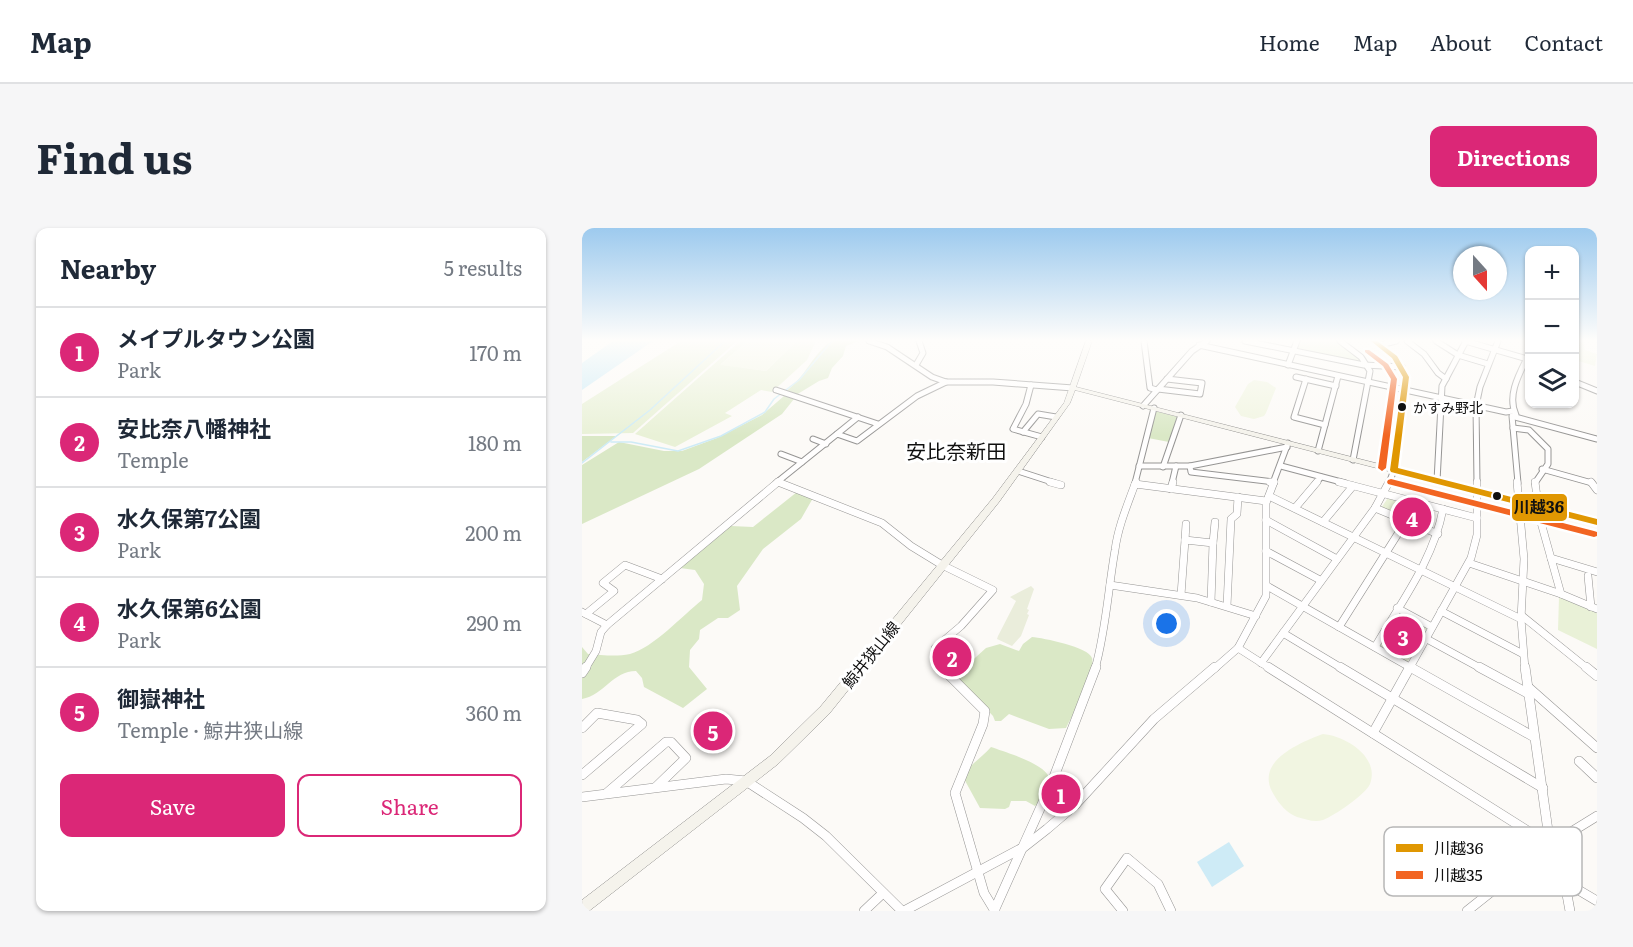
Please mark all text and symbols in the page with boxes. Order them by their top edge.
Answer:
text: Map [30,20,92,62]
text: Home [1259,26,1320,57]
text: Map [1353,26,1397,57]
text: About [1430,26,1492,57]
text: Contact [1525,26,1603,57]
text: Find us [36,125,193,187]
button: Directions [1430,126,1597,187]
north arrow [1453,246,1507,300]
map controls [1525,246,1579,408]
button: + [1525,246,1579,300]
text: Nearby [60,248,156,287]
text: 5 results [444,252,522,282]
button: − [1525,300,1579,354]
text: メイプルタウン公園 [117,321,315,354]
text: 1 [75,337,84,367]
text: 170 m [469,337,522,367]
text: Park [117,354,161,384]
button: layers [1525,354,1579,408]
place label: かすみ野北 [1413,397,1483,417]
marker: かすみ野北 [1396,401,1408,413]
text: 安比奈八幡神社 [117,411,271,444]
text: 2 [74,427,85,457]
text: 180 m [468,427,522,457]
district label: 安比奈新田 [906,435,1006,465]
text: Temple [117,444,189,474]
unlabelled marker [1491,490,1503,502]
line badge: 川越36 [1511,493,1568,522]
pin: 4 [1392,494,1432,540]
text: 川越36 [1514,494,1564,518]
text: 水久保第7公園 [117,501,261,534]
text: 3 [74,517,85,547]
text: 200 m [465,517,522,547]
text: Park [117,534,161,564]
text: 水久保第6公園 [117,591,262,624]
text: 4 [73,607,86,637]
text: 290 m [466,607,522,637]
your location [1152,609,1181,638]
pin: 3 [1384,614,1422,658]
street label: 鯨井狭山線 [835,615,905,693]
text: Park [117,624,161,654]
pin: 2 [932,634,971,680]
text: 御嶽神社 [117,681,205,714]
text: 5 [74,697,85,727]
text: 360 m [465,697,522,727]
pin: 5 [694,708,732,754]
text: Temple · 鯨井狭山線 [117,714,303,744]
pin: 1 [1042,772,1080,816]
button: Save [60,774,285,837]
button: Share [297,774,522,837]
legend [1384,827,1582,896]
text: 川越36 [1434,835,1484,859]
text: 川越35 [1434,862,1483,886]

